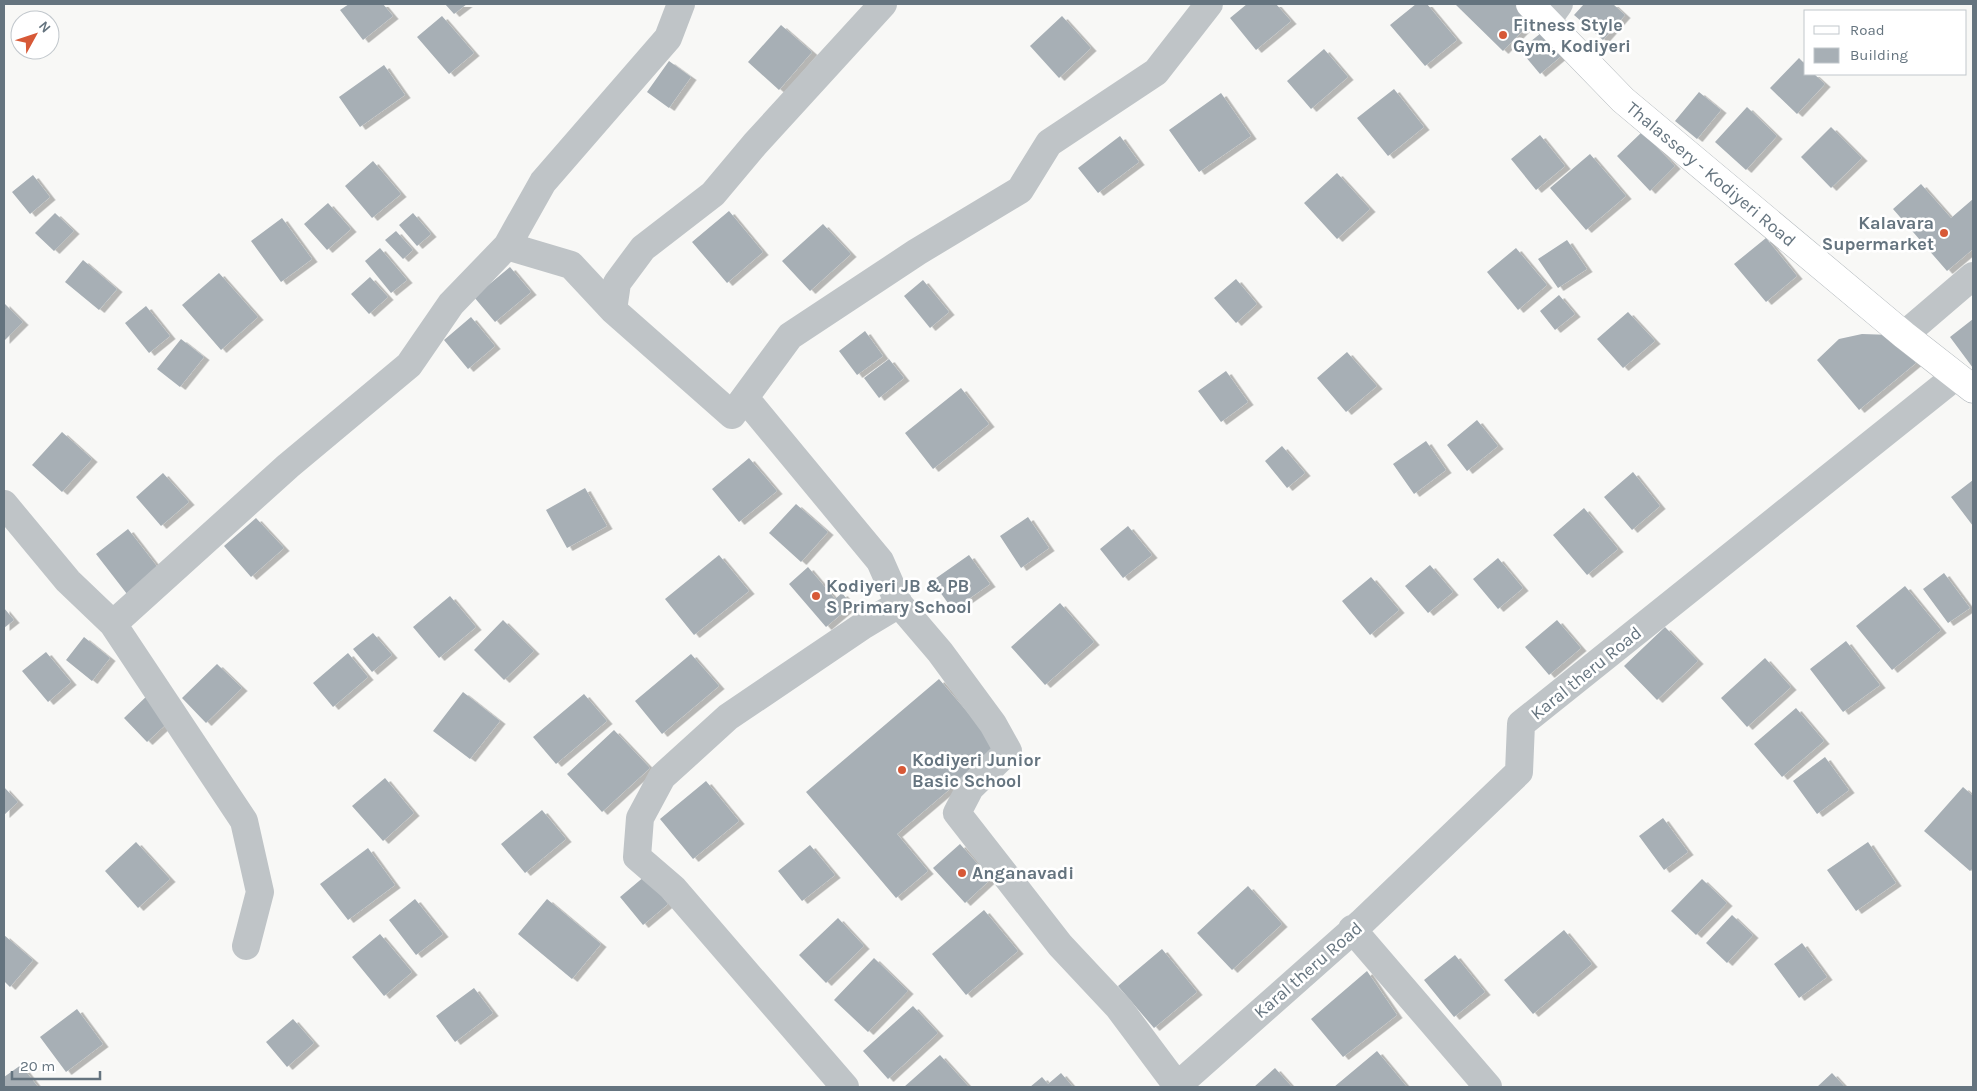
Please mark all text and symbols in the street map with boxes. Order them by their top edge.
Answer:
north arrow [10,10,60,60]
legend [1804,10,1967,75]
place label: Fitness Style Gym, Kodiyeri [1513,14,1631,57]
text: N [35,18,54,36]
text: Road [1850,21,1885,39]
marker: Fitness Style Gym, Kodiyeri [1497,29,1509,41]
text: Building [1850,46,1908,64]
street label: Thalassery - Kodiyeri Road [1622,97,1800,251]
place label: Kalavara Supermarket [1822,212,1934,255]
marker: Kalavara Supermarket [1938,227,1950,239]
place label: Kodiyeri JB & PB S Primary School [826,575,972,618]
marker: Kodiyeri JB & PB S Primary School [810,590,822,602]
street label: Karal theru Road [1526,621,1646,725]
place label: Kodiyeri Junior Basic School [912,749,1041,792]
marker: Kodiyeri Junior Basic School [896,764,908,776]
place label: Anganavadi [972,862,1074,884]
marker: Anganavadi [956,867,968,879]
street label: Karal theru Road [1249,917,1367,1023]
scale bar [12,1048,100,1080]
text: 20 m [20,1057,55,1075]

